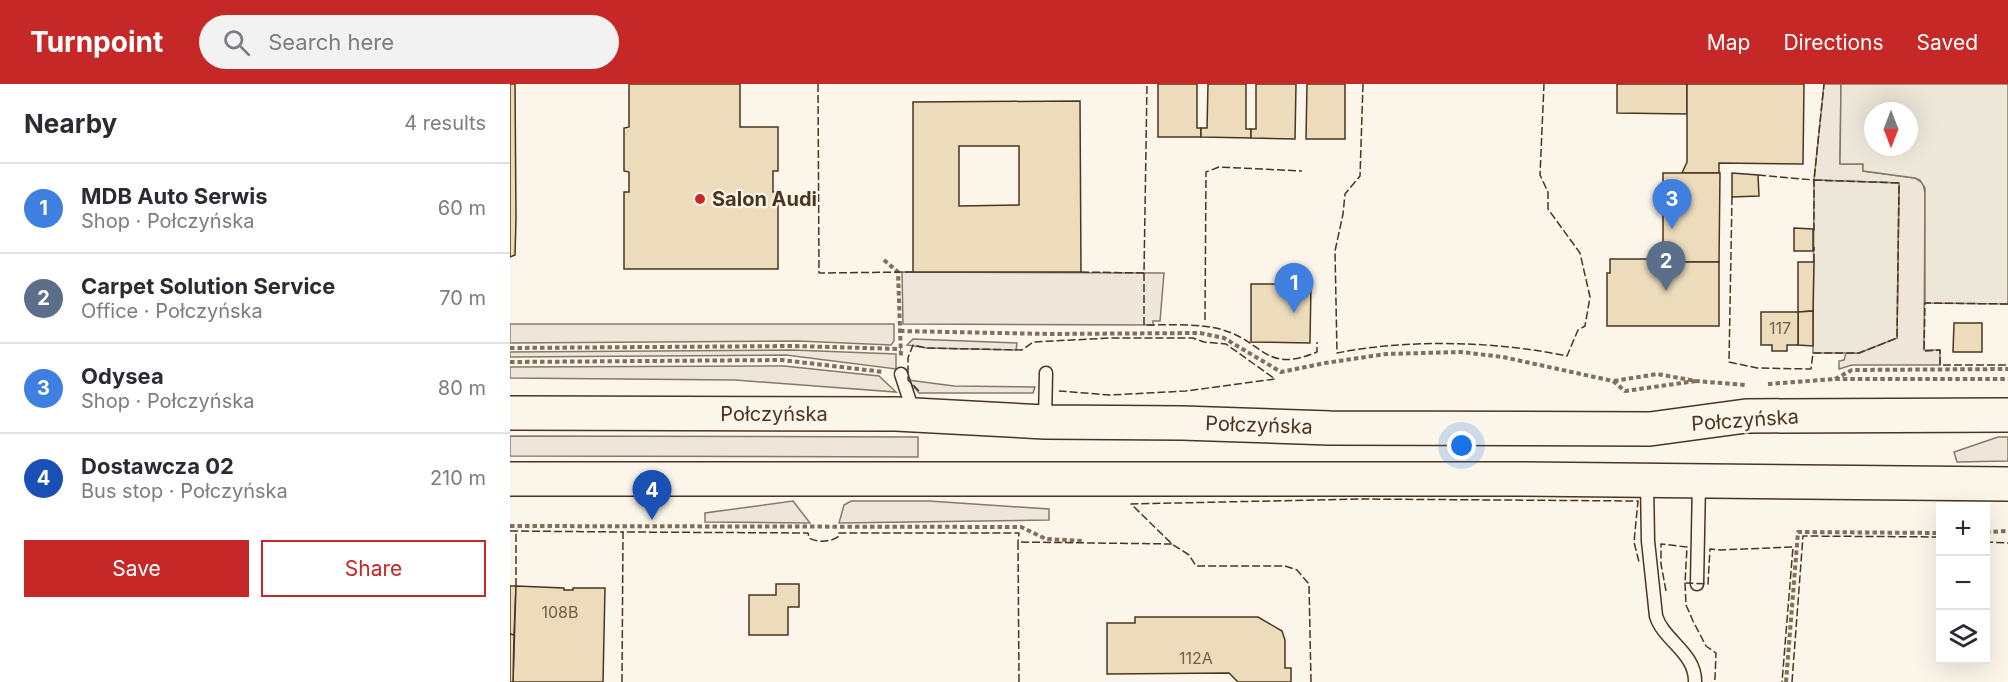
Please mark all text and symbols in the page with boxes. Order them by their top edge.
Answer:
search box [199,15,619,69]
text: Turnpoint [30,25,163,59]
icon: search [220,26,253,59]
text: Search here [268,29,394,55]
text: Map [1707,30,1750,55]
text: Directions [1783,30,1884,55]
text: Saved [1917,30,1978,55]
north arrow [1864,102,1918,156]
text: Nearby [24,108,117,139]
text: 4 results [404,111,486,135]
pin: 3 [1652,180,1692,229]
text: MDB Auto Serwis [81,183,267,209]
place label: Salon Audi [712,187,817,211]
marker: Salon Audi [693,192,707,206]
text: 1 [39,196,48,220]
text: 60 m [438,196,486,220]
text: Shop · Połczyńska [81,209,254,233]
pin: 2 [1646,242,1686,291]
pin: 1 [1274,264,1314,313]
text: Carpet Solution Service [81,273,335,299]
text: 2 [37,286,50,310]
text: 70 m [439,286,486,310]
text: Office · Połczyńska [81,299,263,323]
house number: 117 [1769,318,1791,338]
text: Odysea [81,363,164,389]
text: 3 [37,376,50,400]
text: 80 m [438,376,486,400]
text: Shop · Połczyńska [81,389,254,413]
street label: Połczyńska [720,402,828,426]
street label: Połczyńska [1691,404,1799,436]
street label: Połczyńska [1205,411,1313,439]
your location [1447,431,1476,460]
text: Dostawcza 02 [81,453,234,479]
text: 4 [37,466,50,490]
text: 210 m [430,466,486,490]
pin: 4 [632,470,672,520]
text: Bus stop · Połczyńska [81,479,288,503]
map controls [1936,502,1990,664]
button: + [1936,502,1990,556]
button: Save [24,540,249,597]
button: Share [261,540,486,597]
button: − [1936,556,1990,610]
house number: 108B [542,602,578,622]
button: layers [1936,610,1990,664]
house number: 112A [1179,648,1213,668]

